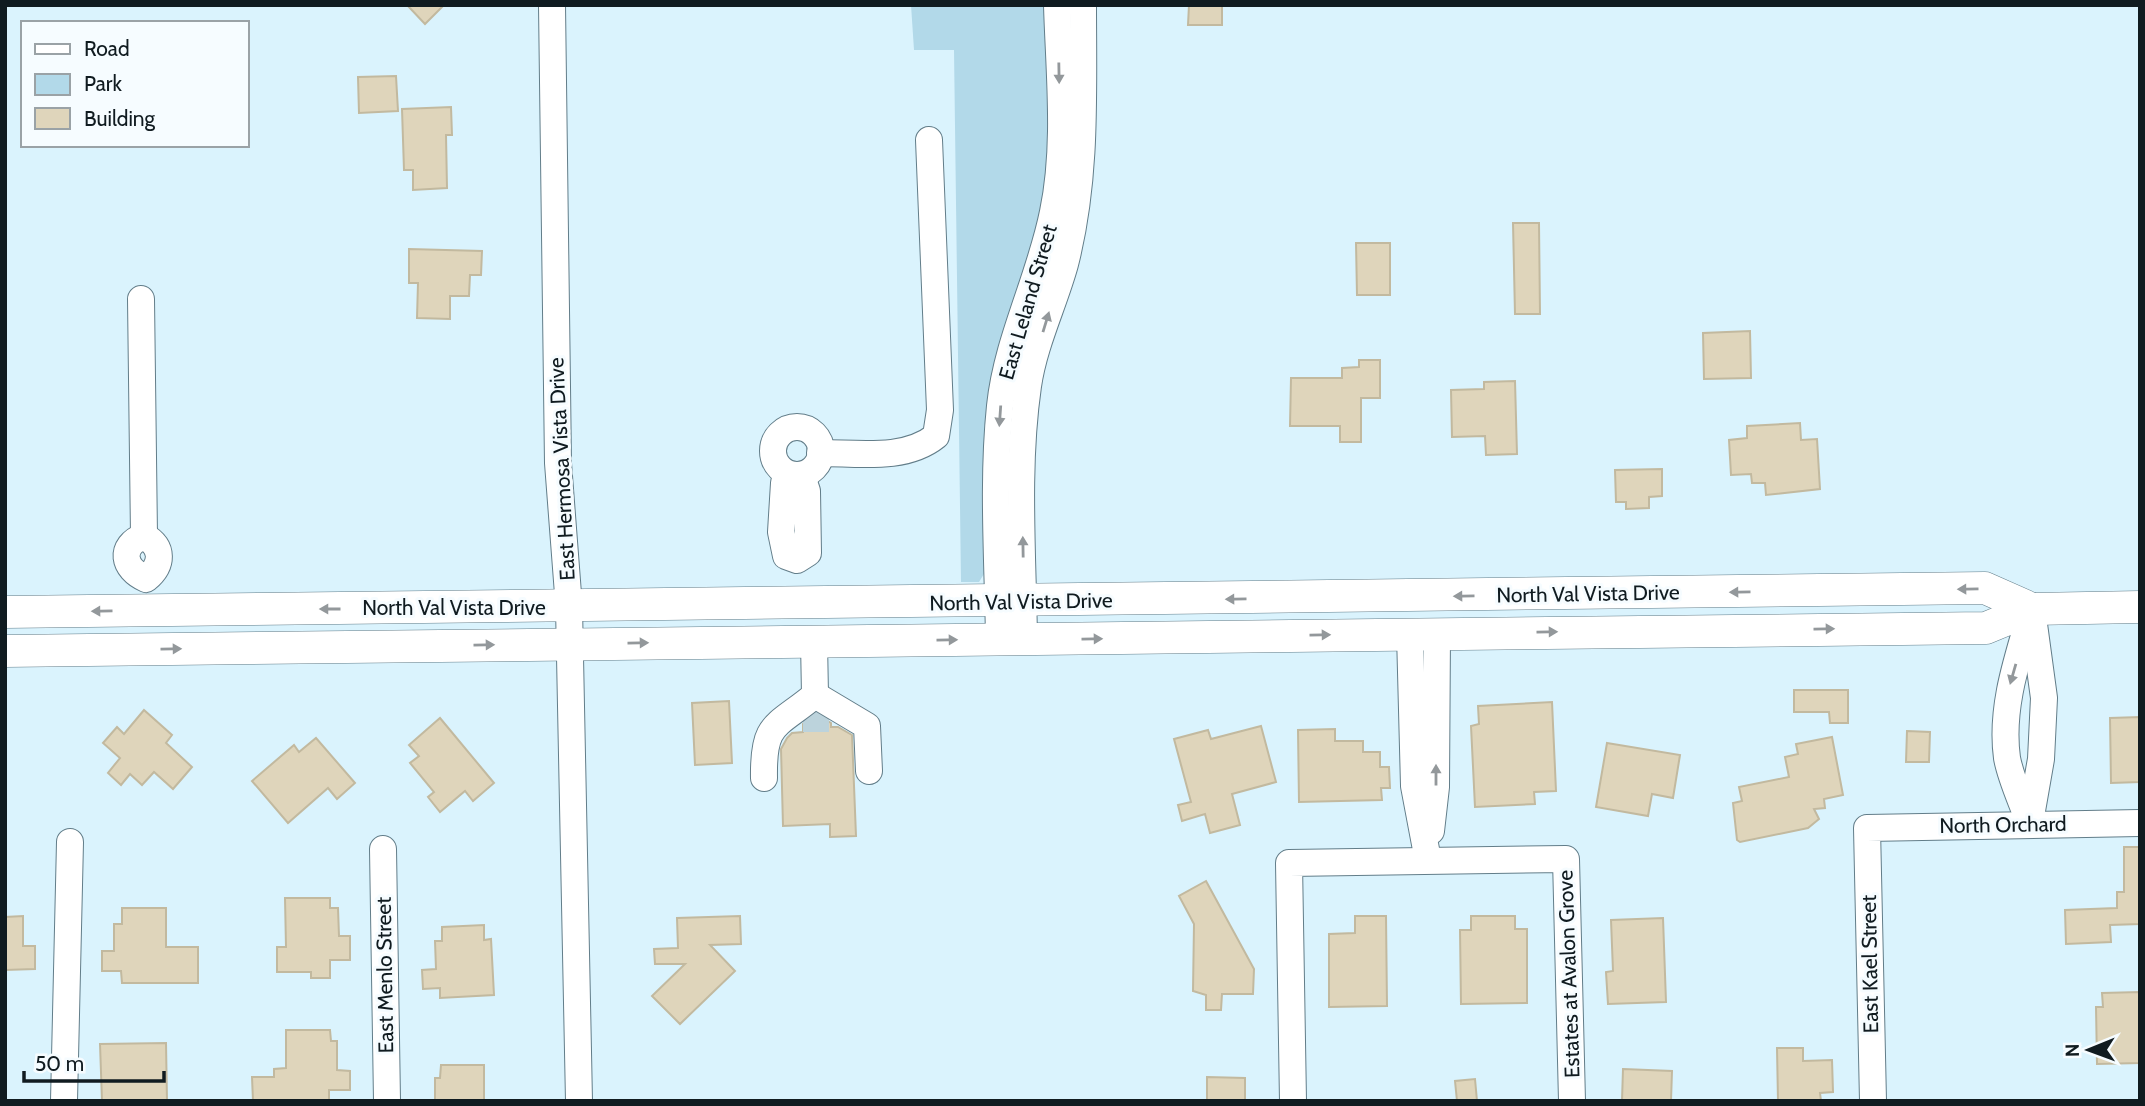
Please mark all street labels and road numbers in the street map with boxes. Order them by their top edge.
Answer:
street label: East Leland Street [993,221,1062,382]
street label: East Hermosa Vista Drive [543,357,580,581]
street label: North Val Vista Drive [1496,579,1680,608]
street label: North Val Vista Drive [929,587,1113,616]
street label: North Val Vista Drive [362,595,546,620]
street label: North Orchard [1939,811,2067,838]
street label: Estates at Avalon Grove [1552,869,1585,1078]
street label: East Kael Street [1856,895,1883,1034]
street label: East Menlo Street [371,896,398,1054]

